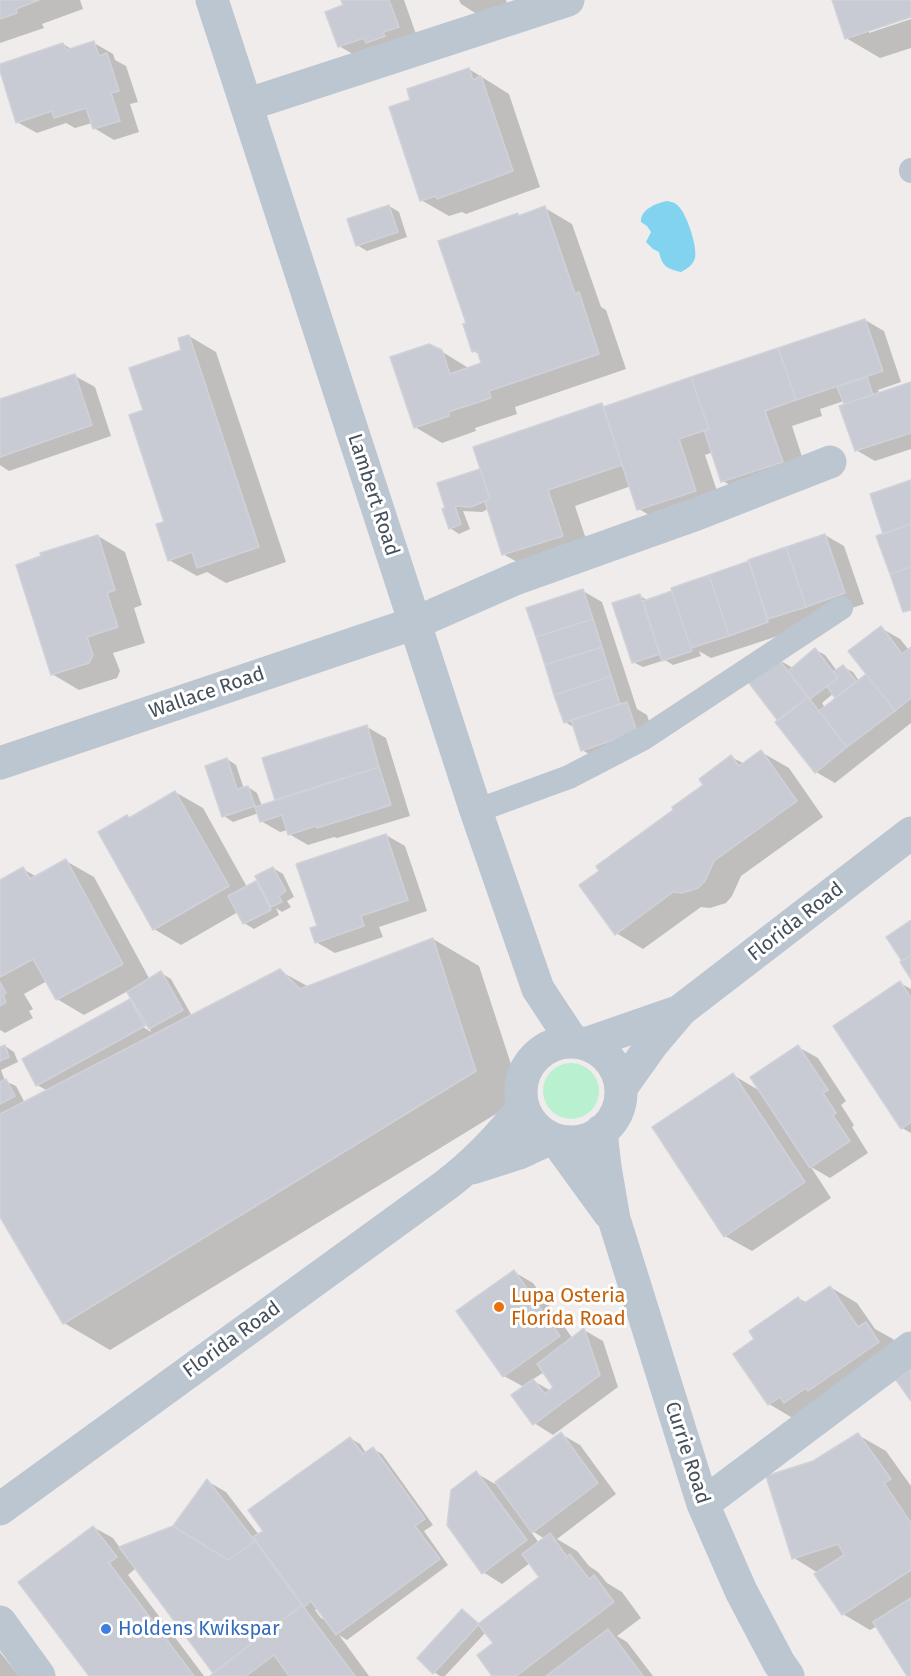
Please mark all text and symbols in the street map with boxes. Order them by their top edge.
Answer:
street label: Lambert Road [342,431,404,559]
street label: Wallace Road [146,662,268,724]
street label: Florida Road [743,877,849,967]
place label: Lupa Osteria Florida Road [511,1284,626,1331]
street label: Florida Road [179,1297,285,1383]
marker: Lupa Osteria Florida Road [492,1300,506,1314]
street label: Currie Road [659,1399,715,1507]
place label: Holdens Kwikspar [118,1617,280,1641]
marker: Holdens Kwikspar [99,1622,113,1636]

